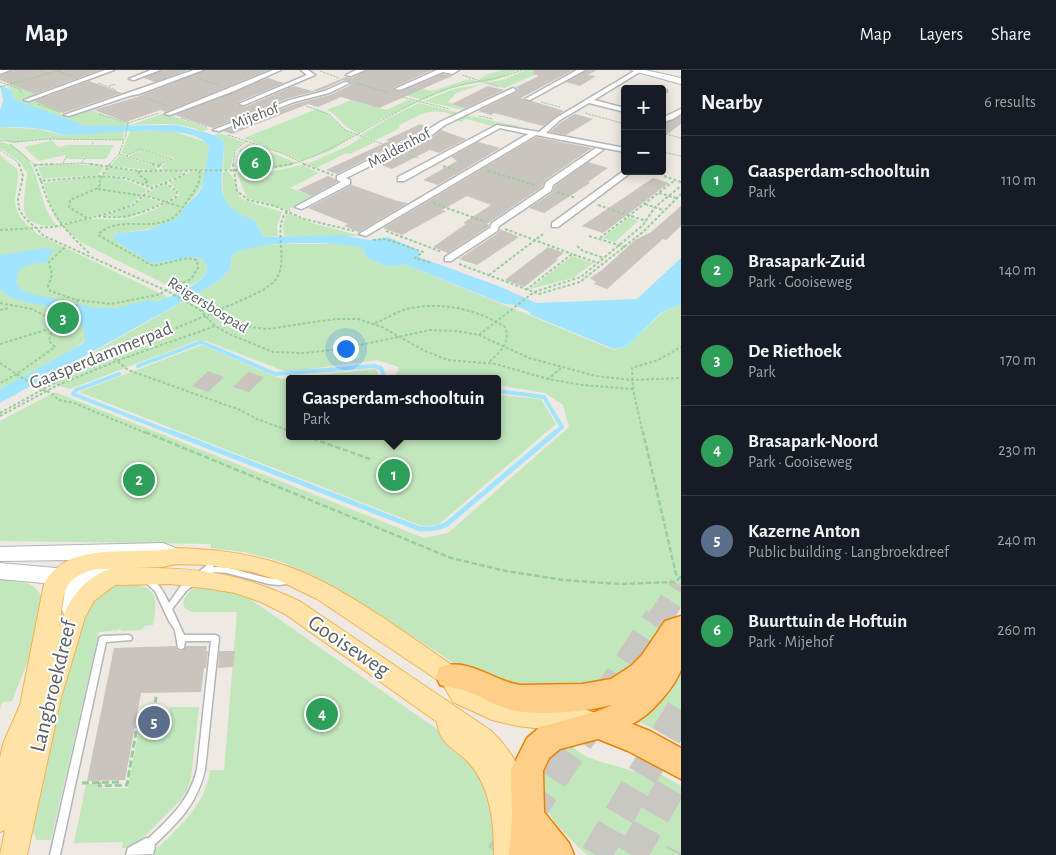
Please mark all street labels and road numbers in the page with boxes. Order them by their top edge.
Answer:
street label: Mijehof [229,99,282,133]
street label: Maldenhof [365,124,434,171]
street label: Reigersbospad [165,274,251,336]
street label: Gaasperdammerpad [27,319,175,393]
street label: Gooiseweg [304,611,394,681]
street label: Langbroekdreef [26,616,80,754]

